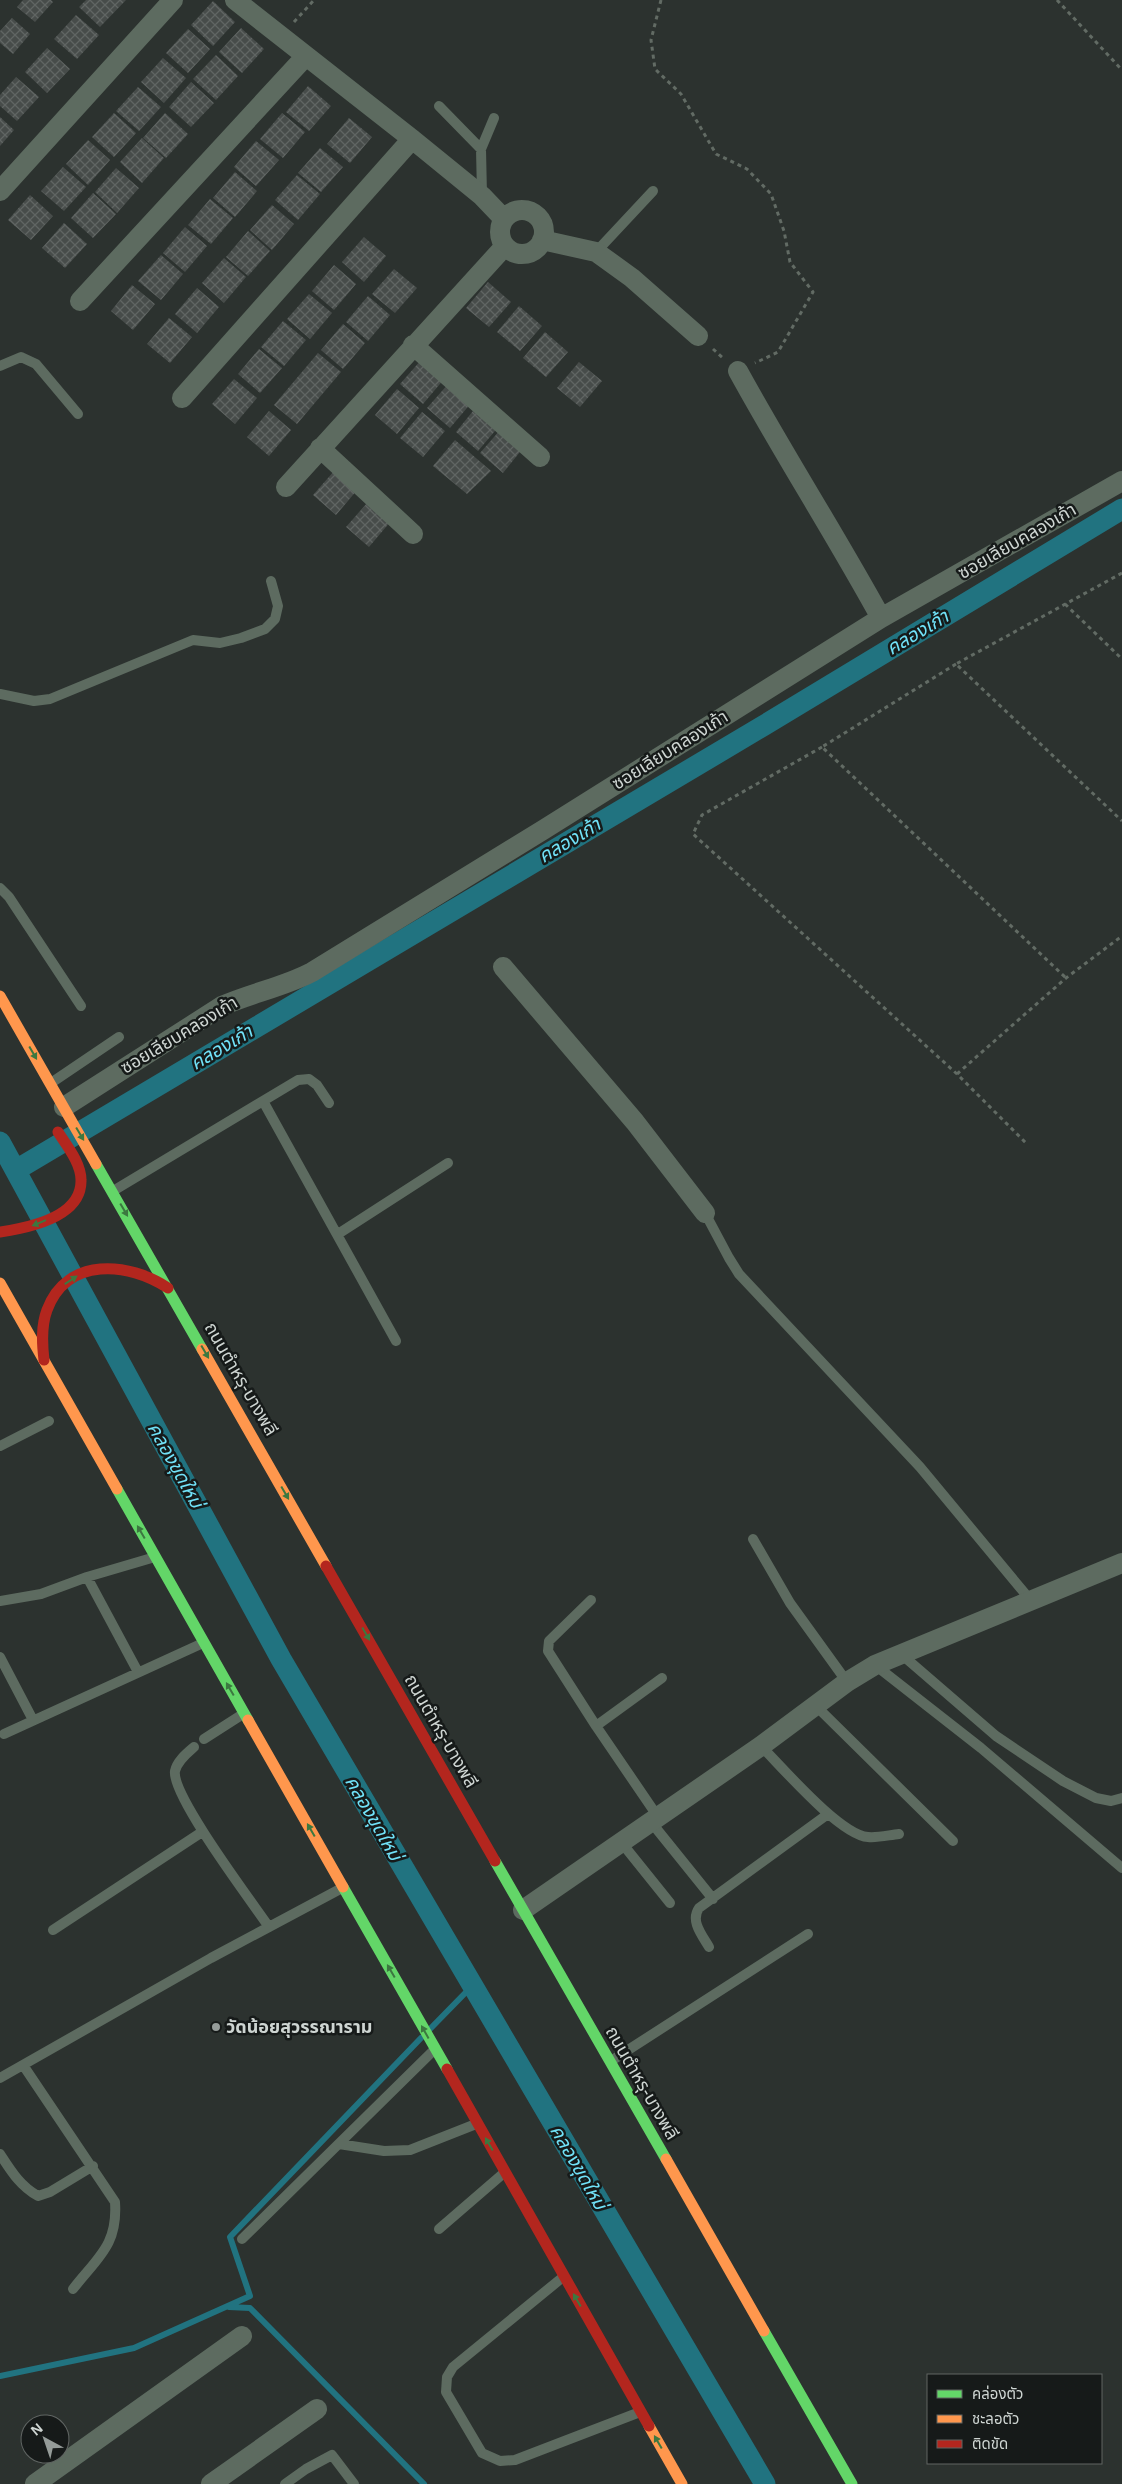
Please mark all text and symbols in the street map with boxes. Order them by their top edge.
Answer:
street label: ซอยเลียบคลองเก้า [955,499,1079,583]
water label: คลองเก้า [883,605,953,659]
street label: ซอยเลียบคลองเก้า [608,706,732,794]
water label: คลองเก้า [535,813,605,867]
street label: ซอยเลียบคลองเก้า [117,992,241,1078]
water label: คลองเก้า [186,1020,256,1074]
one-way arrow [29,1046,37,1061]
one-way arrow [76,1128,85,1141]
one-way arrow [120,1204,129,1217]
one-way arrow [32,1219,46,1227]
one-way arrow [64,1276,78,1285]
street label: ถนนตำหรุ-บางพลี [200,1319,282,1440]
one-way arrow [200,1345,209,1358]
water label: คลองขุดใหม่ [143,1419,209,1515]
one-way arrow [281,1485,289,1500]
one-way arrow [137,1526,146,1539]
one-way arrow [361,1627,370,1640]
street label: ถนนตำหรุ-บางพลี [400,1671,482,1792]
one-way arrow [226,1682,235,1695]
water label: คลองขุดใหม่ [340,1772,408,1867]
one-way arrow [306,1823,315,1837]
one-way arrow [386,1965,395,1978]
place label: วัดน้อยสุวรรณาราม [226,2017,372,2038]
marker: วัดน้อยสุวรรณาราม [210,2021,222,2033]
street label: ถนนตำหรุ-บางพลี [601,2023,683,2144]
one-way arrow [421,2024,429,2039]
water label: คลองขุดใหม่ [545,2121,613,2216]
one-way arrow [484,2137,493,2150]
one-way arrow [573,2294,582,2307]
legend [927,2374,1102,2464]
text: คล่องตัว [972,2385,1023,2402]
text: ชะลอตัว [972,2410,1019,2427]
north arrow [20,2414,70,2464]
text: N [28,2420,46,2438]
one-way arrow [653,2435,662,2448]
text: ติดขัด [972,2435,1008,2452]

